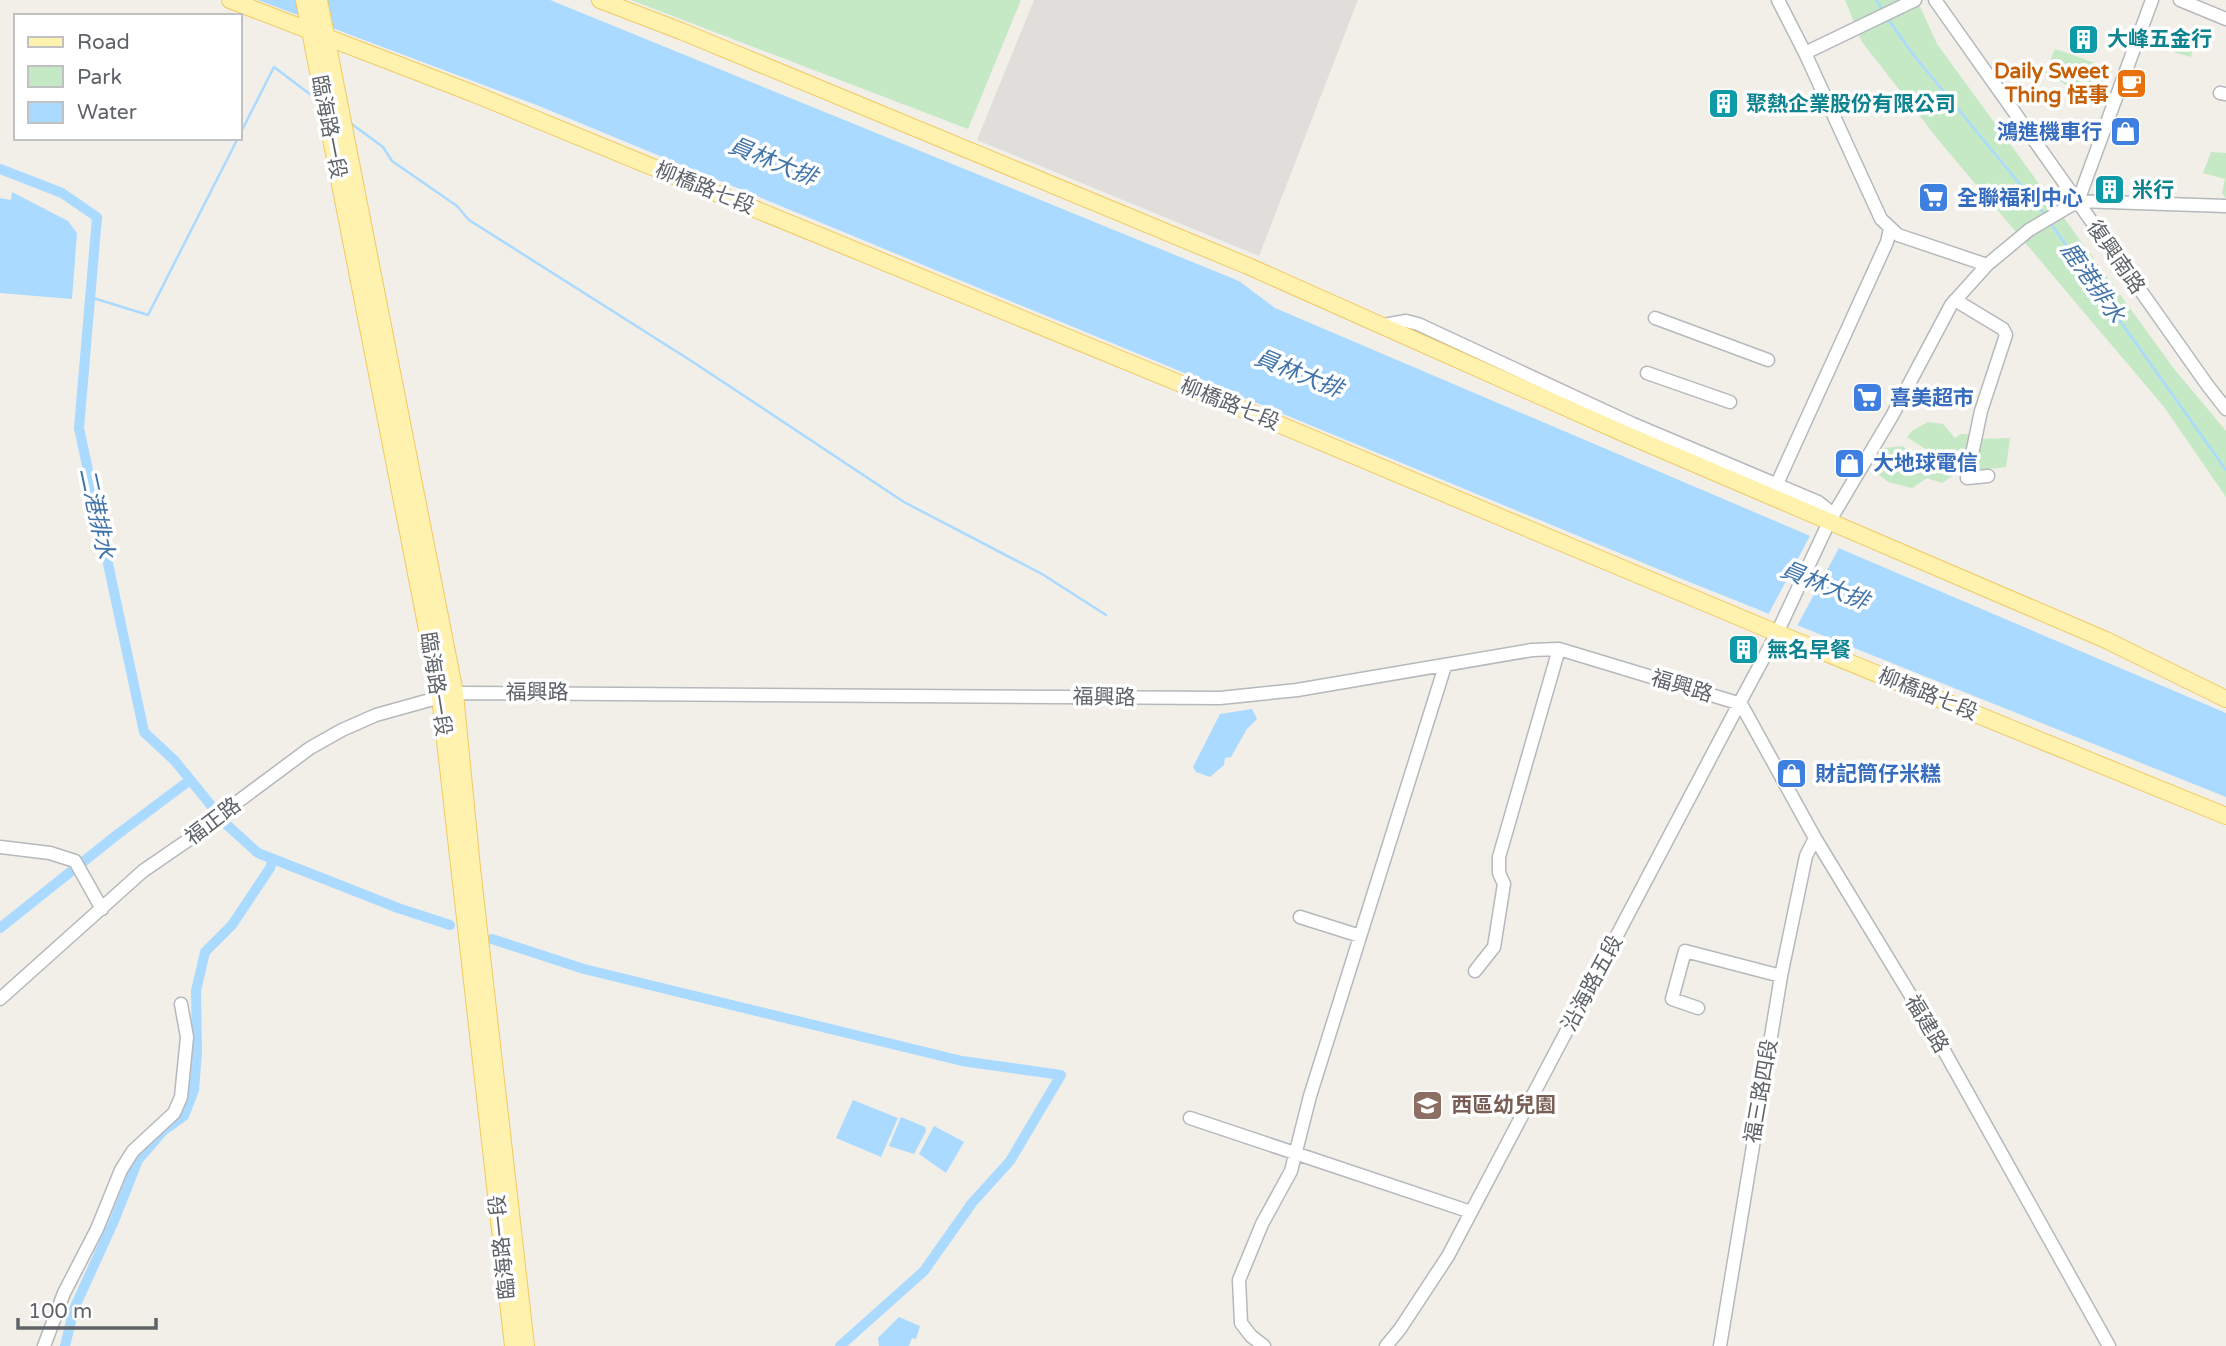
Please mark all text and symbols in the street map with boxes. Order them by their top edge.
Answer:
legend [14,14,242,140]
building icon: 大峰五金行 [2067,22,2101,56]
place label: 大峰五金行 [2107,27,2212,52]
text: Road [77,30,130,55]
place label: Daily Sweet Thing 恬事 [1994,59,2109,108]
text: Park [77,65,122,90]
cafe icon: Daily Sweet Thing 恬事 [2115,66,2149,100]
street label: 臨海路一段 [306,73,351,181]
building icon: 聚熱企業股份有限公司 [1706,87,1740,121]
place label: 聚熱企業股份有限公司 [1746,92,1956,117]
text: Water [77,100,137,125]
shop icon: 鴻進機車行 [2108,115,2142,149]
place label: 鴻進機車行 [1997,120,2102,145]
water label: 員林大排 [725,132,823,193]
street label: 柳橋路七段 [651,157,758,220]
building icon: 米行 [2092,173,2126,207]
place label: 米行 [2132,178,2174,203]
supermarket icon: 全聯福利中心 [1917,181,1951,215]
place label: 全聯福利中心 [1957,186,2083,211]
street label: 復興南路 [2081,216,2150,299]
water label: 鹿港排水 [2054,237,2131,329]
water label: 員林大排 [1251,344,1349,405]
street label: 柳橋路七段 [1176,373,1283,436]
supermarket icon: 喜美超市 [1850,381,1884,415]
place label: 喜美超市 [1890,386,1974,411]
shop icon: 大地球電信 [1833,446,1867,480]
place label: 大地球電信 [1873,451,1978,476]
water label: 二港排水 [73,465,119,562]
water label: 員林大排 [1777,556,1875,617]
street label: 臨海路一段 [415,630,456,738]
building icon: 無名早餐 [1727,633,1761,667]
place label: 無名早餐 [1767,638,1851,663]
street label: 柳橋路七段 [1874,663,1981,726]
street label: 福興路 [1648,665,1716,708]
street label: 福興路 [506,680,569,705]
street label: 福興路 [1072,684,1136,711]
shop icon: 財記筒仔米糕 [1775,757,1809,791]
place label: 財記筒仔米糕 [1815,762,1941,787]
street label: 福正路 [181,792,246,850]
street label: 沿海路五段 [1557,931,1628,1035]
street label: 福建路 [1900,991,1954,1058]
street label: 福三路四段 [1740,1037,1783,1145]
school or university icon: 西區幼兒園 [1411,1088,1445,1122]
place label: 西區幼兒園 [1451,1093,1556,1118]
street label: 臨海路一段 [485,1193,520,1300]
scale bar [18,1286,156,1330]
text: 100 m [28,1299,92,1324]

